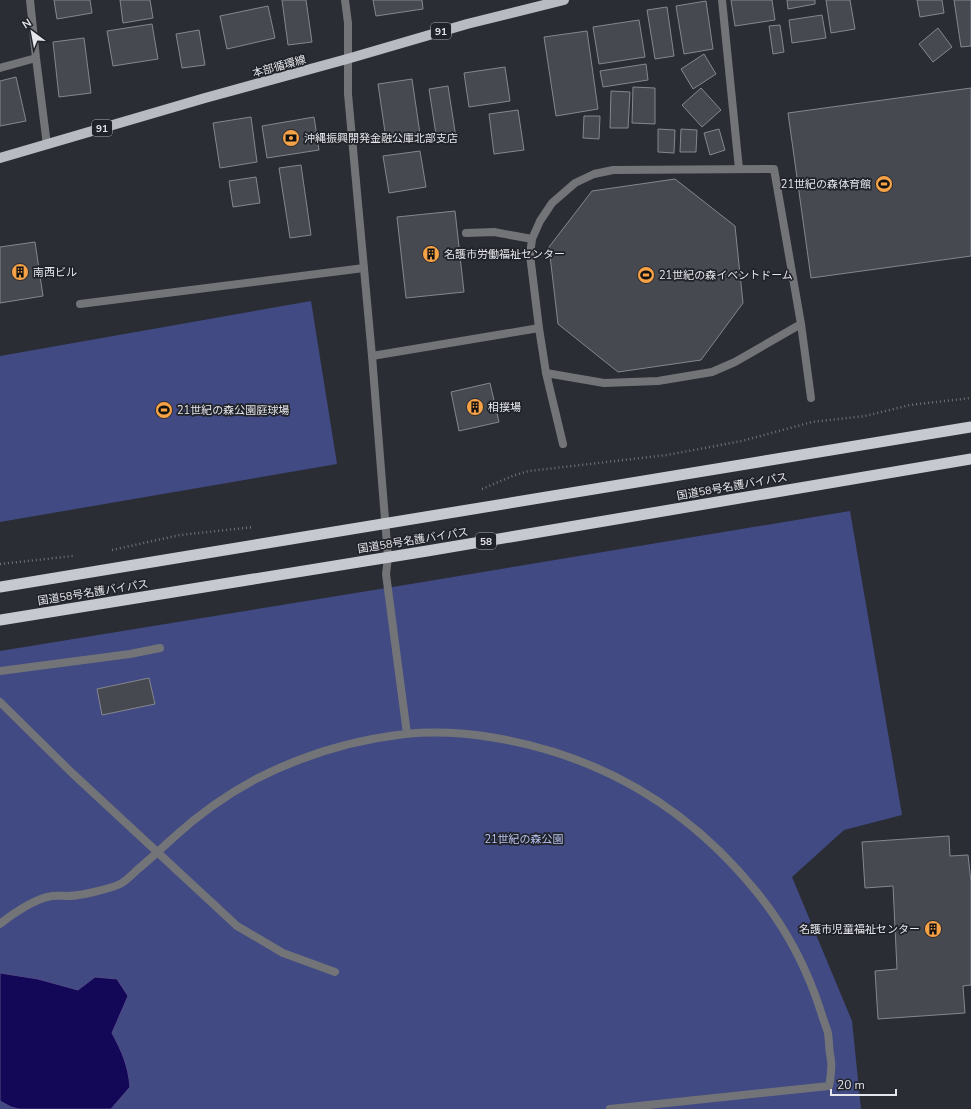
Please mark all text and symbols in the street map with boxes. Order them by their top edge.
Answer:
north arrow [12,12,52,52]
text: N [19,15,34,32]
road number: 91 [431,23,451,39]
street label: 本部循環線 [251,52,308,81]
road number: 91 [92,120,112,136]
bank icon: 沖縄振興開発金融公庫北部支店 [281,128,301,148]
place label: 沖縄振興開発金融公庫北部支店 [304,131,458,146]
sports icon: 21世紀の森体育館 [874,174,894,194]
place label: 21世紀の森体育館 [781,177,871,192]
building icon: 名護市労働福祉センター [421,244,441,264]
place label: 名護市労働福祉センター [444,247,565,262]
building icon: 南西ビル [10,262,30,282]
place label: 南西ビル [33,265,77,280]
sports icon: 21世紀の森イベントドーム [636,265,656,285]
place label: 21世紀の森イベントドーム [659,268,793,283]
building icon: 相撲場 [465,397,485,417]
sports icon: 21世紀の森公園庭球場 [154,400,174,420]
place label: 相撲場 [488,400,521,415]
place label: 21世紀の森公園庭球場 [177,403,289,418]
street label: 国道58号名護バイパス [676,469,789,504]
street label: 国道58号名護バイパス [357,524,470,557]
road number: 58 [476,533,496,549]
street label: 国道58号名護バイパス [37,576,150,609]
park label: 21世紀の森公園 [484,832,564,847]
building icon: 名護市児童福祉センター [923,919,943,939]
place label: 名護市児童福祉センター [799,922,920,937]
scale bar [831,1071,896,1097]
text: 20 m [837,1077,865,1093]

